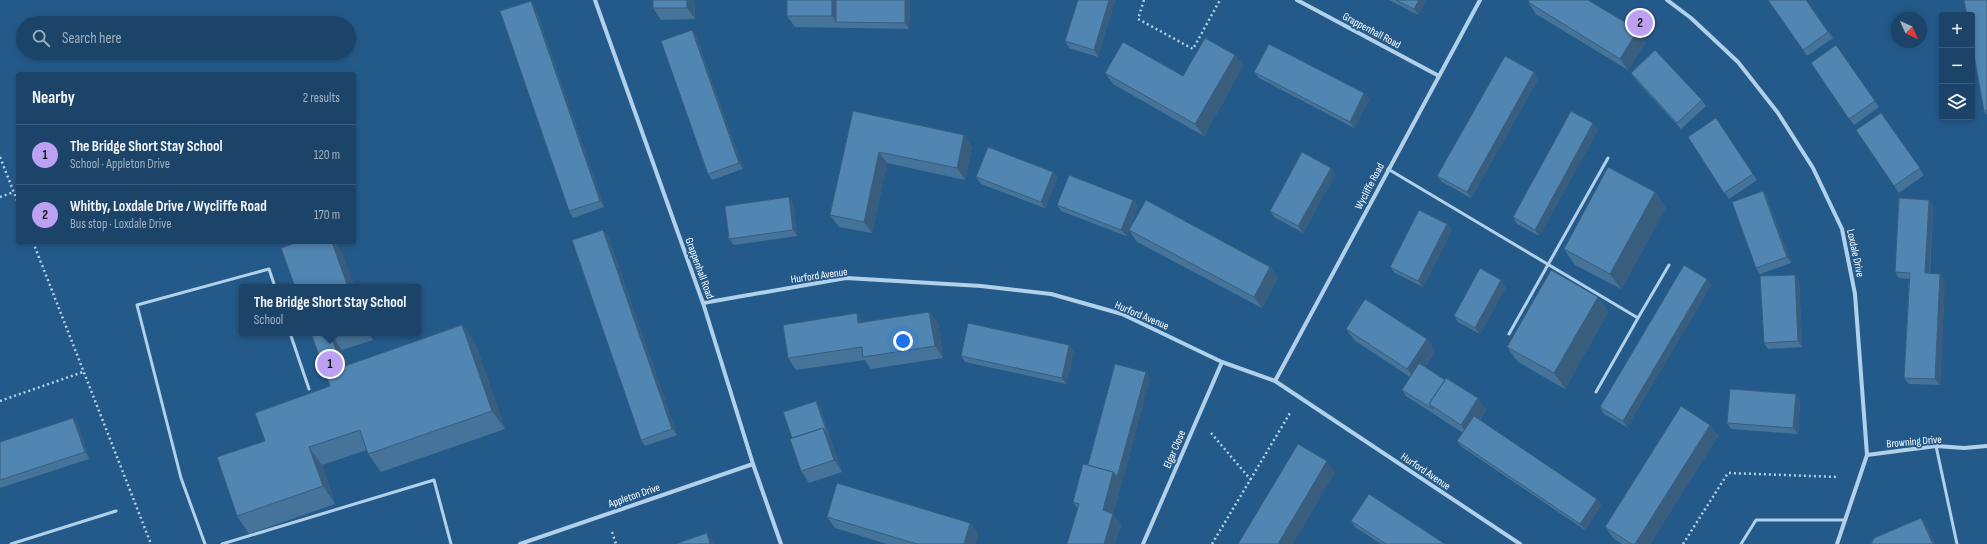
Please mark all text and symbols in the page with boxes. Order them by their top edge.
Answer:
pin: 2 [1627,8,1653,38]
street label: Grappenhall Road [1340,10,1403,51]
north arrow [1891,12,1927,48]
map controls [1939,12,1975,120]
button: + [1939,12,1975,48]
search box [16,16,356,60]
icon: search [30,27,52,49]
text: Search here [62,29,122,48]
button: − [1939,48,1975,84]
button: layers [1939,84,1975,120]
text: Nearby [32,88,75,108]
text: 2 results [303,90,340,106]
text: The Bridge Short Stay School [70,137,223,156]
text: 1 [42,147,48,163]
text: 120 m [314,147,340,163]
text: School · Appleton Drive [70,156,170,172]
street label: Wycliffe Road [1352,161,1387,212]
text: Whitby, Loxdale Drive / Wycliffe Road [70,197,267,216]
text: 2 [42,207,48,223]
text: 170 m [314,207,340,223]
text: Bus stop · Loxdale Drive [70,216,171,232]
street label: Loxdale Drive [1844,228,1867,278]
street label: Grappenhall Road [682,236,717,301]
street label: Hurford Avenue [790,265,848,286]
popup [239,284,421,336]
text: The Bridge Short Stay School [254,293,406,312]
street label: Hurford Avenue [1113,298,1171,333]
text: School [254,312,283,328]
your location [893,331,913,351]
pin: 1 [317,349,343,379]
street label: Elgar Close [1161,428,1188,470]
street label: Browning Drive [1886,433,1942,450]
street label: Hurford Avenue [1398,450,1453,493]
street label: Appleton Drive [606,481,662,511]

